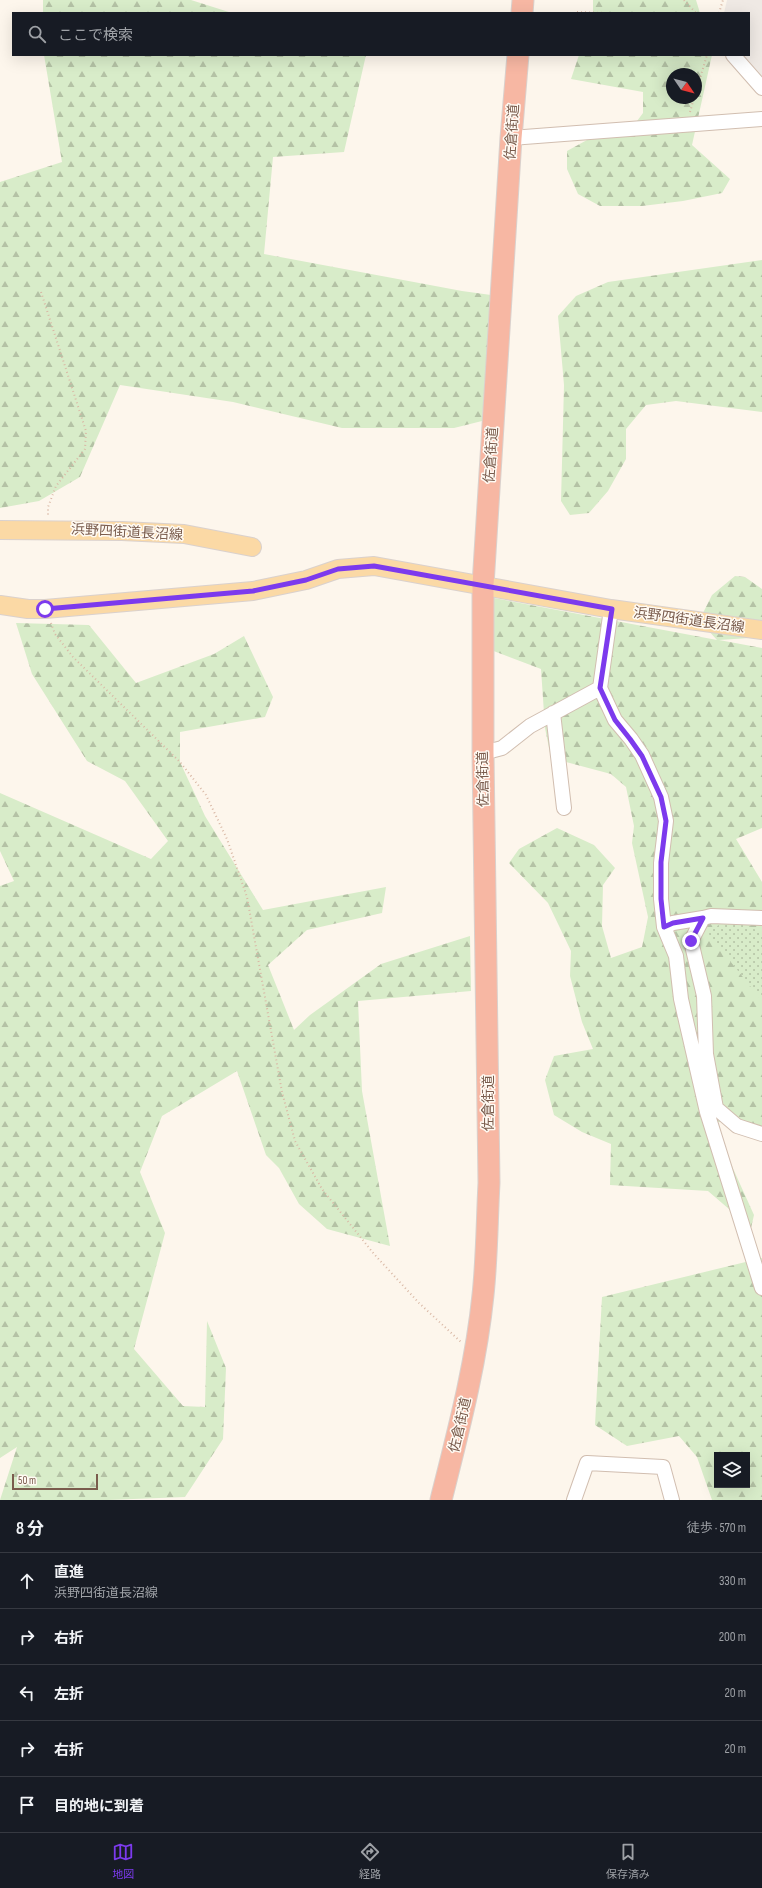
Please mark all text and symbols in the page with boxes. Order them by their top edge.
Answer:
search box [12,12,750,56]
icon: search [26,23,48,45]
text: ここで検索 [58,26,133,45]
north arrow [666,68,702,104]
street label: 佐倉街道 [502,103,522,161]
street label: 佐倉街道 [481,426,501,484]
street label: 浜野四街道長沼線 [71,521,183,543]
route start [36,600,54,618]
street label: 浜野四街道長沼線 [632,604,746,636]
street label: 佐倉街道 [474,751,492,807]
route end [682,932,700,950]
street label: 佐倉街道 [480,1075,497,1131]
street label: 佐倉街道 [445,1396,475,1454]
map controls [714,1452,750,1488]
button: layers [714,1452,750,1488]
scale bar [12,1472,98,1491]
text: 50 m [18,1474,36,1487]
text: 8 分 [16,1519,44,1539]
text: 徒歩 · 570 m [687,1520,746,1536]
text: 直進 [54,1563,84,1582]
icon: ahead [16,1570,38,1592]
text: 330 m [719,1573,746,1589]
text: 浜野四街道長沼線 [54,1585,158,1601]
icon: right [16,1626,38,1648]
text: 右折 [54,1629,84,1648]
text: 200 m [719,1629,746,1645]
icon: left [16,1682,38,1704]
text: 左折 [54,1685,84,1704]
text: 20 m [724,1685,746,1701]
icon: right [16,1738,38,1760]
text: 右折 [54,1741,84,1760]
text: 20 m [724,1741,746,1757]
icon: arrive [16,1794,38,1816]
text: 目的地に到着 [54,1797,144,1816]
tab: 地図 [112,1841,134,1881]
tab: 経路 [359,1841,381,1881]
tab: 保存済み [606,1841,650,1881]

